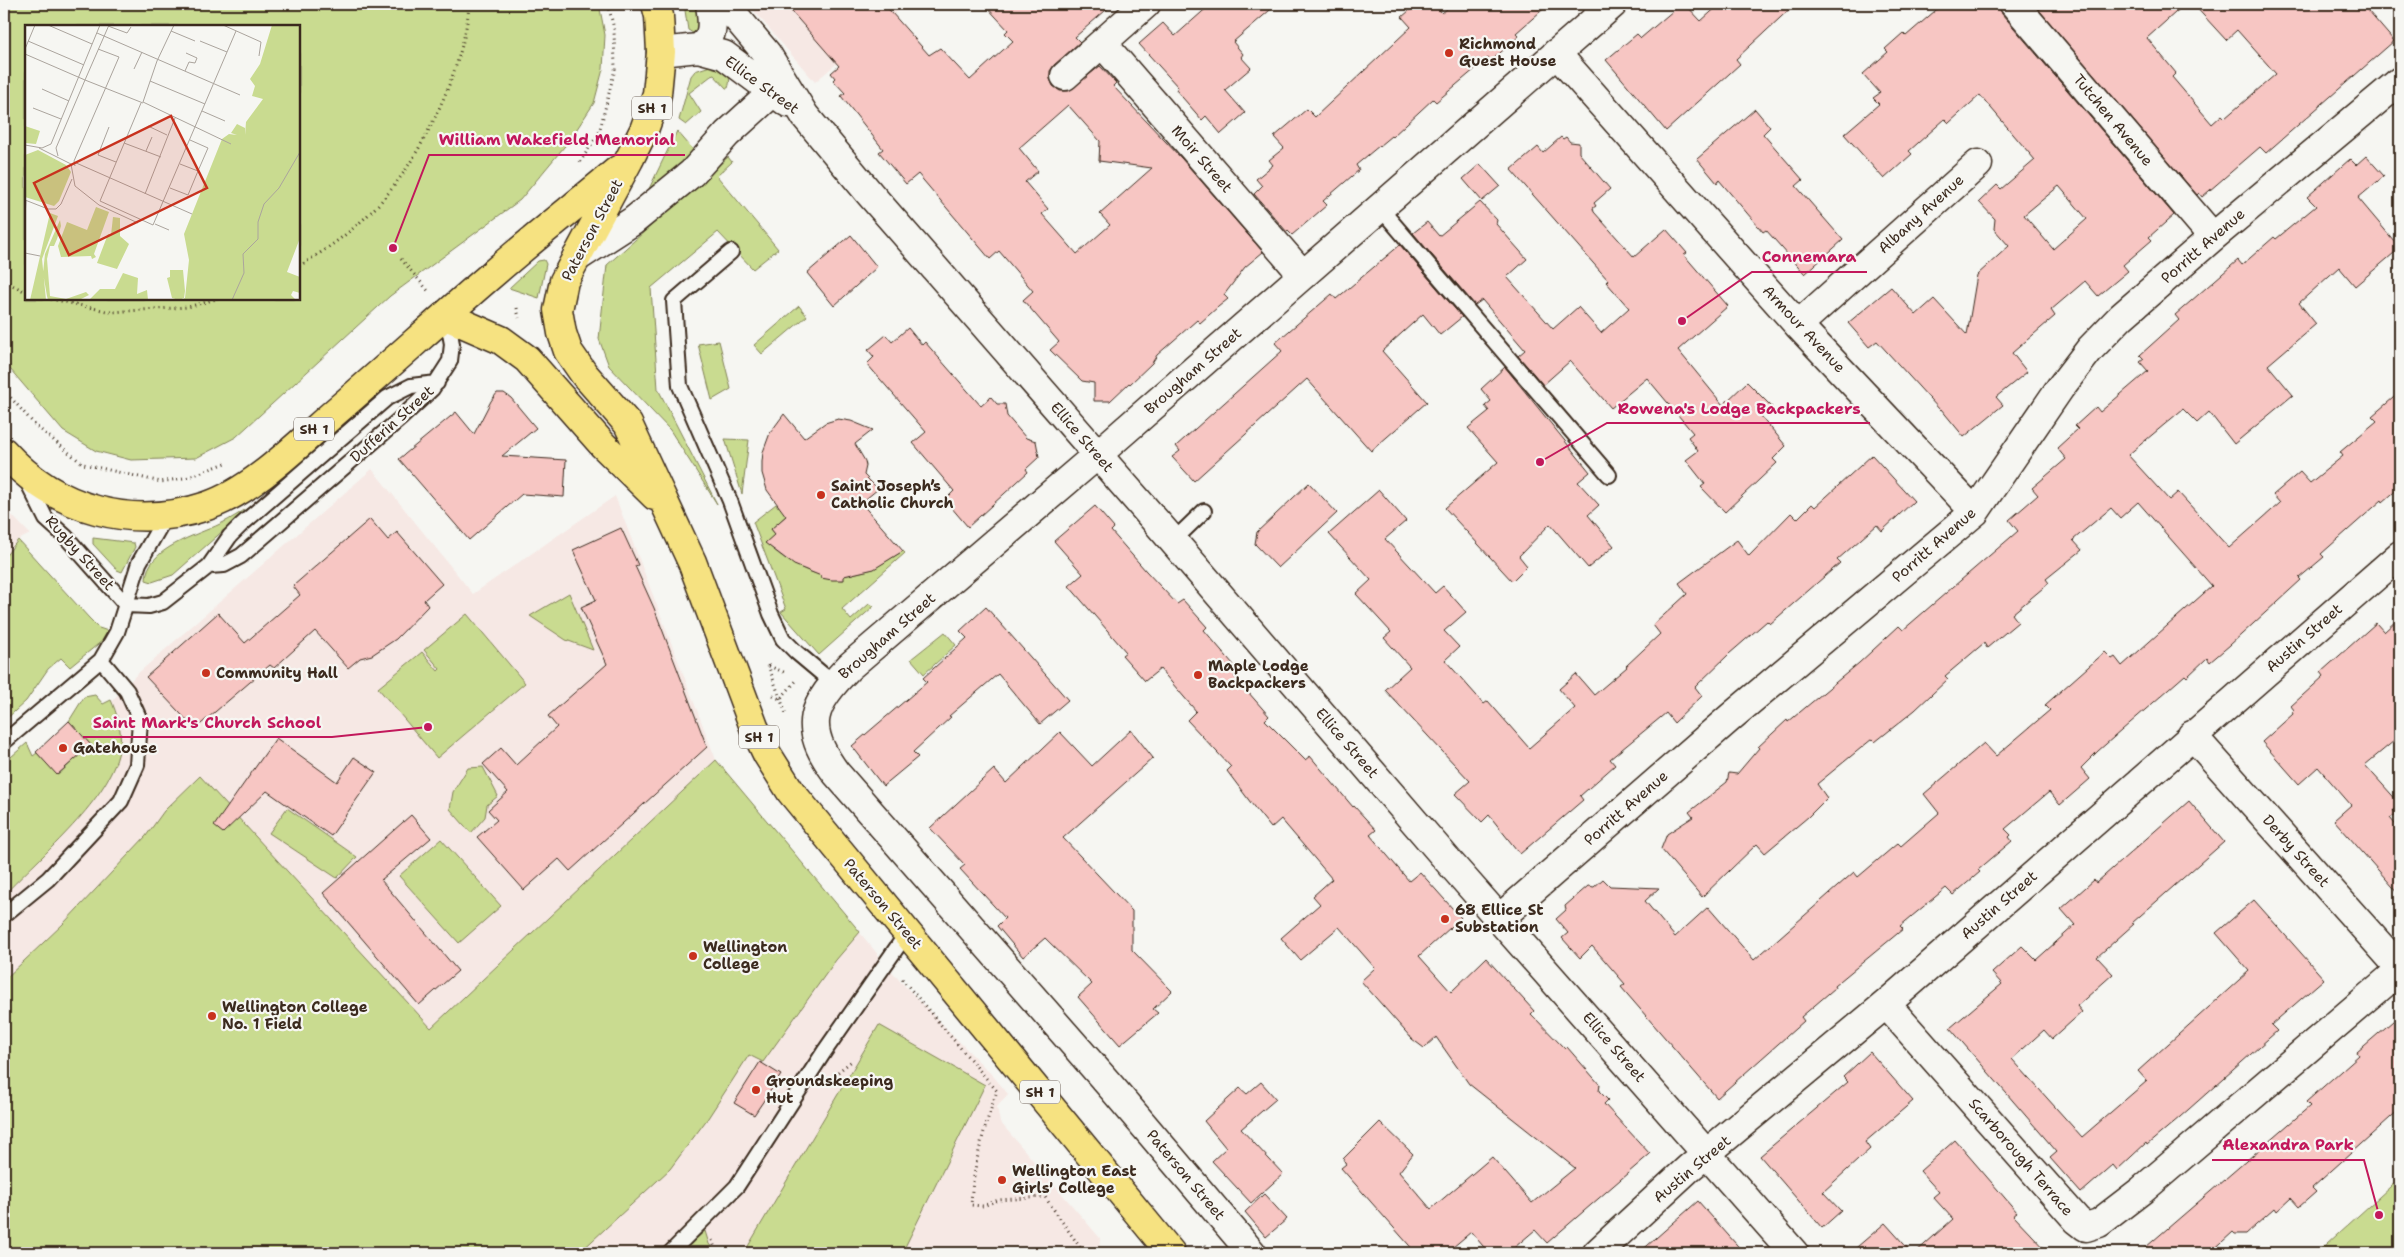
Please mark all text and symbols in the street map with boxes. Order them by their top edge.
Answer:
inset map [25,25,300,300]
place label: Richmond Guest House [1459,34,1557,71]
marker: Richmond Guest House [1443,47,1455,59]
street label: Ellice Street [721,51,803,119]
street label: Tutchen Avenue [2069,70,2157,170]
road number: SH 1 [632,96,672,120]
street label: Moir Street [1167,121,1237,197]
callout: William Wakefield Memorial [429,124,685,155]
text: William Wakefield Memorial [439,129,676,150]
street label: Albany Avenue [1874,170,1968,258]
street label: Paterson Street [557,176,627,284]
street label: Porritt Avenue [2157,204,2249,288]
callout: Connemara [1752,241,1867,272]
text: Connemara [1762,246,1856,267]
street label: Armour Avenue [1758,281,1850,377]
street label: Brougham Street [1140,323,1246,419]
street label: Dufferin Street [346,381,438,467]
callout: Rowena's Lodge Backpackers [1607,392,1870,423]
street label: Ellice Street [1046,398,1118,476]
text: Rowena's Lodge Backpackers [1617,398,1861,419]
road number: SH 1 [294,418,334,440]
place label: Saint Joseph’s Catholic Church [831,476,954,513]
marker: Saint Joseph’s Catholic Church [815,489,827,501]
street label: Porritt Avenue [1888,503,1980,587]
street label: Rugby Street [41,511,119,595]
street label: Brougham Street [834,588,940,684]
street label: Austin Street [2262,599,2346,677]
place label: Maple Lodge Backpackers [1208,656,1309,693]
place label: Community Hall [216,663,338,683]
marker: Community Hall [200,667,212,679]
marker: Maple Lodge Backpackers [1192,669,1204,681]
street label: Ellice Street [1311,704,1383,782]
callout: Saint Mark's Church School [83,706,332,737]
text: Saint Mark's Church School [93,712,322,733]
road number: SH 1 [739,726,779,749]
place label: Gatehouse [73,738,157,758]
marker: Gatehouse [57,742,69,754]
street label: Porritt Avenue [1580,766,1672,850]
street label: Derby Street [2258,810,2334,892]
street label: Paterson Street [839,854,927,954]
street label: Austin Street [1957,866,2041,944]
place label: 68 Ellice St Substation [1455,900,1543,937]
marker: 68 Ellice St Substation [1439,913,1451,925]
place label: Wellington College [703,937,787,974]
marker: Wellington College [687,950,699,962]
place label: Wellington College No. 1 Field [222,997,368,1034]
street label: Ellice Street [1578,1008,1650,1086]
marker: Wellington College No. 1 Field [206,1010,218,1022]
place label: Groundskeeping Hut [766,1071,893,1108]
road number: SH 1 [1020,1080,1060,1104]
marker: Groundskeeping Hut [750,1084,762,1096]
street label: Scarborough Terrace [1964,1094,2078,1220]
street label: Paterson Street [1142,1125,1230,1225]
callout: Alexandra Park [2212,1129,2364,1160]
street label: Austin Street [1649,1131,1735,1207]
text: Alexandra Park [2222,1134,2354,1155]
place label: Wellington East Girls' College [1012,1161,1137,1198]
marker: Wellington East Girls' College [996,1174,1008,1186]

